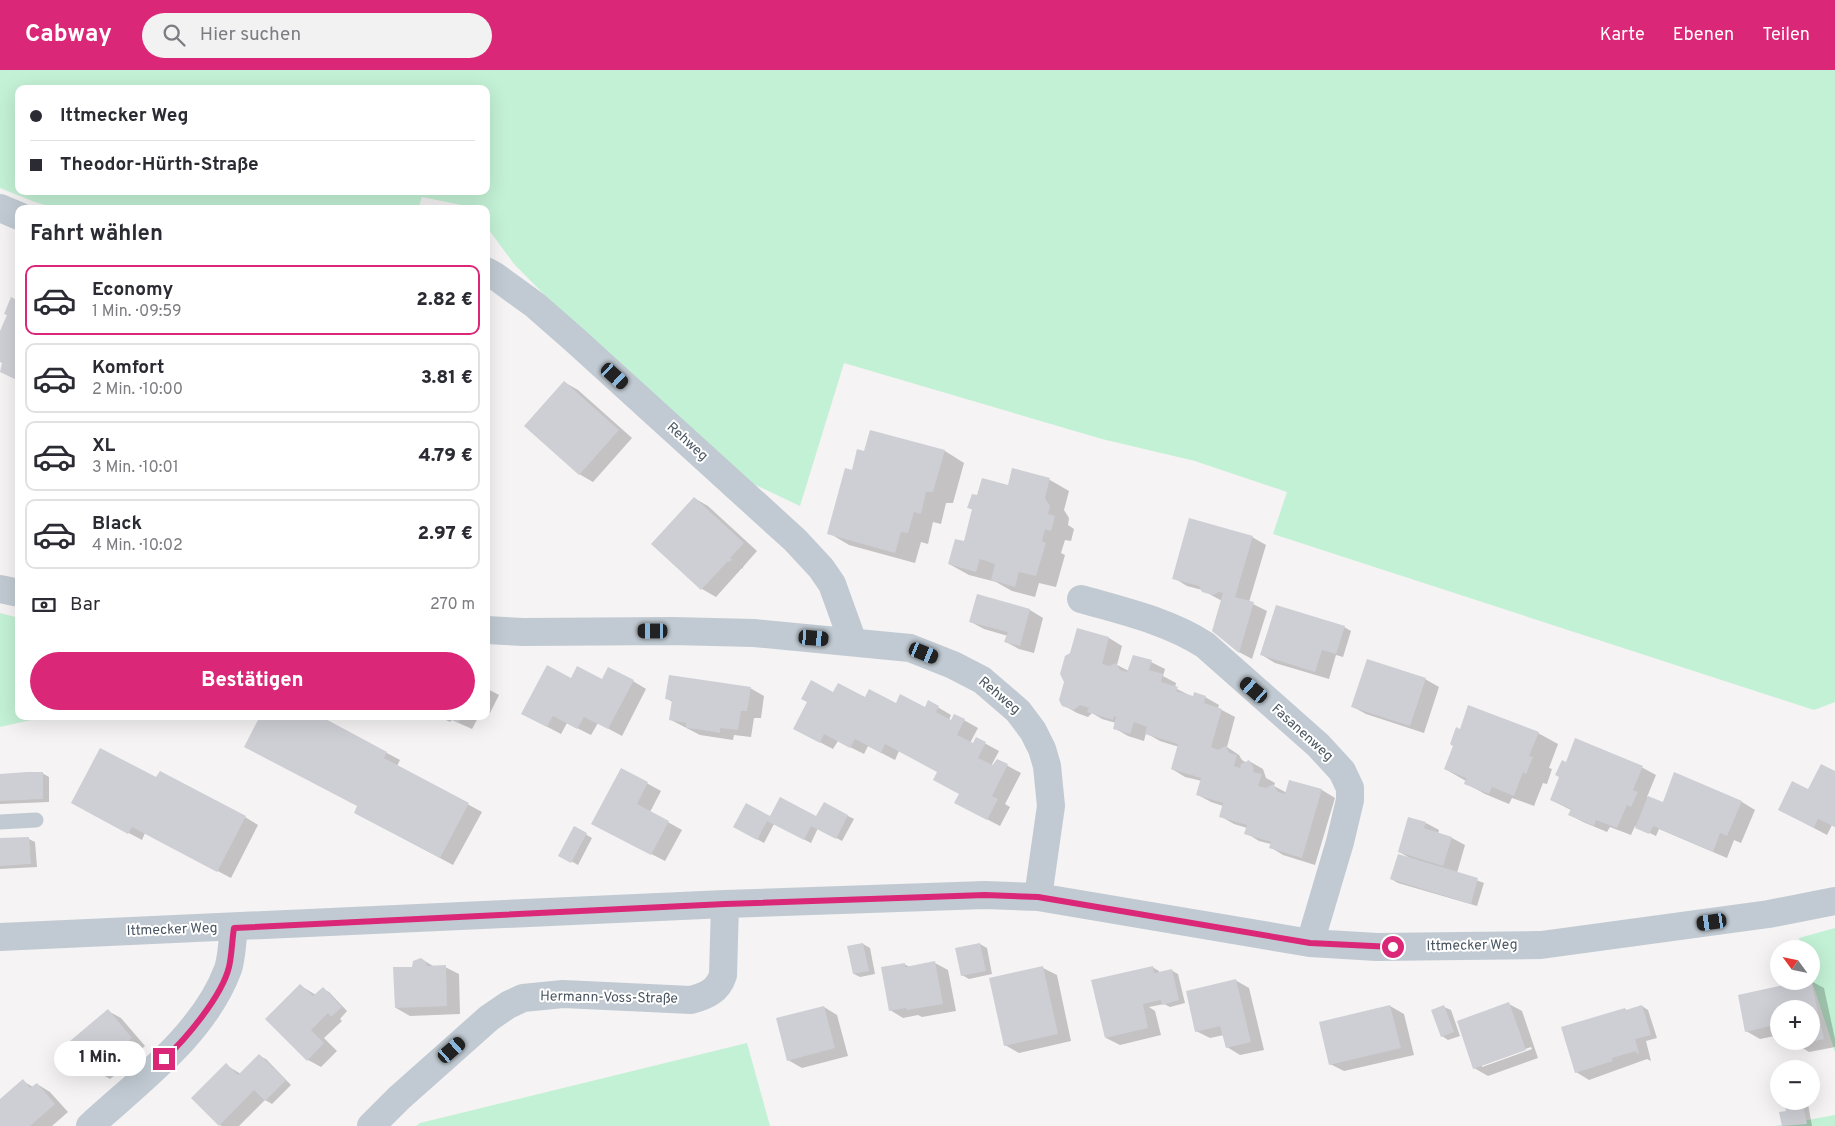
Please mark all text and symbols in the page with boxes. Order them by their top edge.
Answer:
search box [142,13,492,58]
text: Cabway [25,20,112,50]
icon: search [160,21,188,49]
text: Hier suchen [200,23,301,47]
text: Karte [1600,24,1645,47]
text: Ebenen [1673,24,1734,47]
text: Teilen [1762,24,1810,47]
text: Ittmecker Weg [60,104,189,128]
text: Theodor-Hürth-Straße [60,153,259,177]
text: Fahrt wählen [30,221,163,248]
icon: car [32,278,77,323]
text: Economy [92,278,173,302]
text: 2.82 € [416,288,473,312]
text: 1 Min. · 09:59 [92,302,182,322]
icon: car [32,356,77,401]
text: Komfort [92,356,164,380]
car [598,360,631,392]
text: 3.81 € [421,366,473,390]
text: 2 Min. · 10:00 [92,380,183,400]
street label: Rehweg [663,419,711,465]
icon: car [32,434,77,479]
text: XL [92,434,115,458]
text: 4.79 € [418,444,473,468]
text: 3 Min. · 10:01 [92,458,179,478]
icon: car [32,512,77,557]
text: Black [92,512,142,536]
text: 2.97 € [418,522,473,546]
text: 4 Min. · 10:02 [92,536,183,556]
icon: cash [30,591,58,619]
text: Bar [70,593,100,617]
text: 270 m [430,595,475,615]
car [638,624,668,639]
car [798,629,829,647]
car [907,640,940,666]
button: Bestätigen [30,652,475,710]
street label: Rehweg [974,673,1024,719]
car [1237,674,1270,706]
street label: Fasanenweg [1268,701,1336,765]
car [1696,912,1727,932]
street label: Ittmecker Weg [126,920,218,940]
route start [1382,936,1404,958]
street label: Ittmecker Weg [1426,937,1518,955]
north arrow [1770,940,1820,990]
map controls [1770,940,1820,1110]
street label: Hermann-Voss-Straße [540,988,678,1008]
button: + [1770,1000,1820,1050]
car [435,1034,468,1066]
callout: 1 Min. [54,1042,146,1076]
text: 1 Min. [79,1048,121,1068]
route end [153,1048,175,1070]
button: − [1770,1060,1820,1110]

